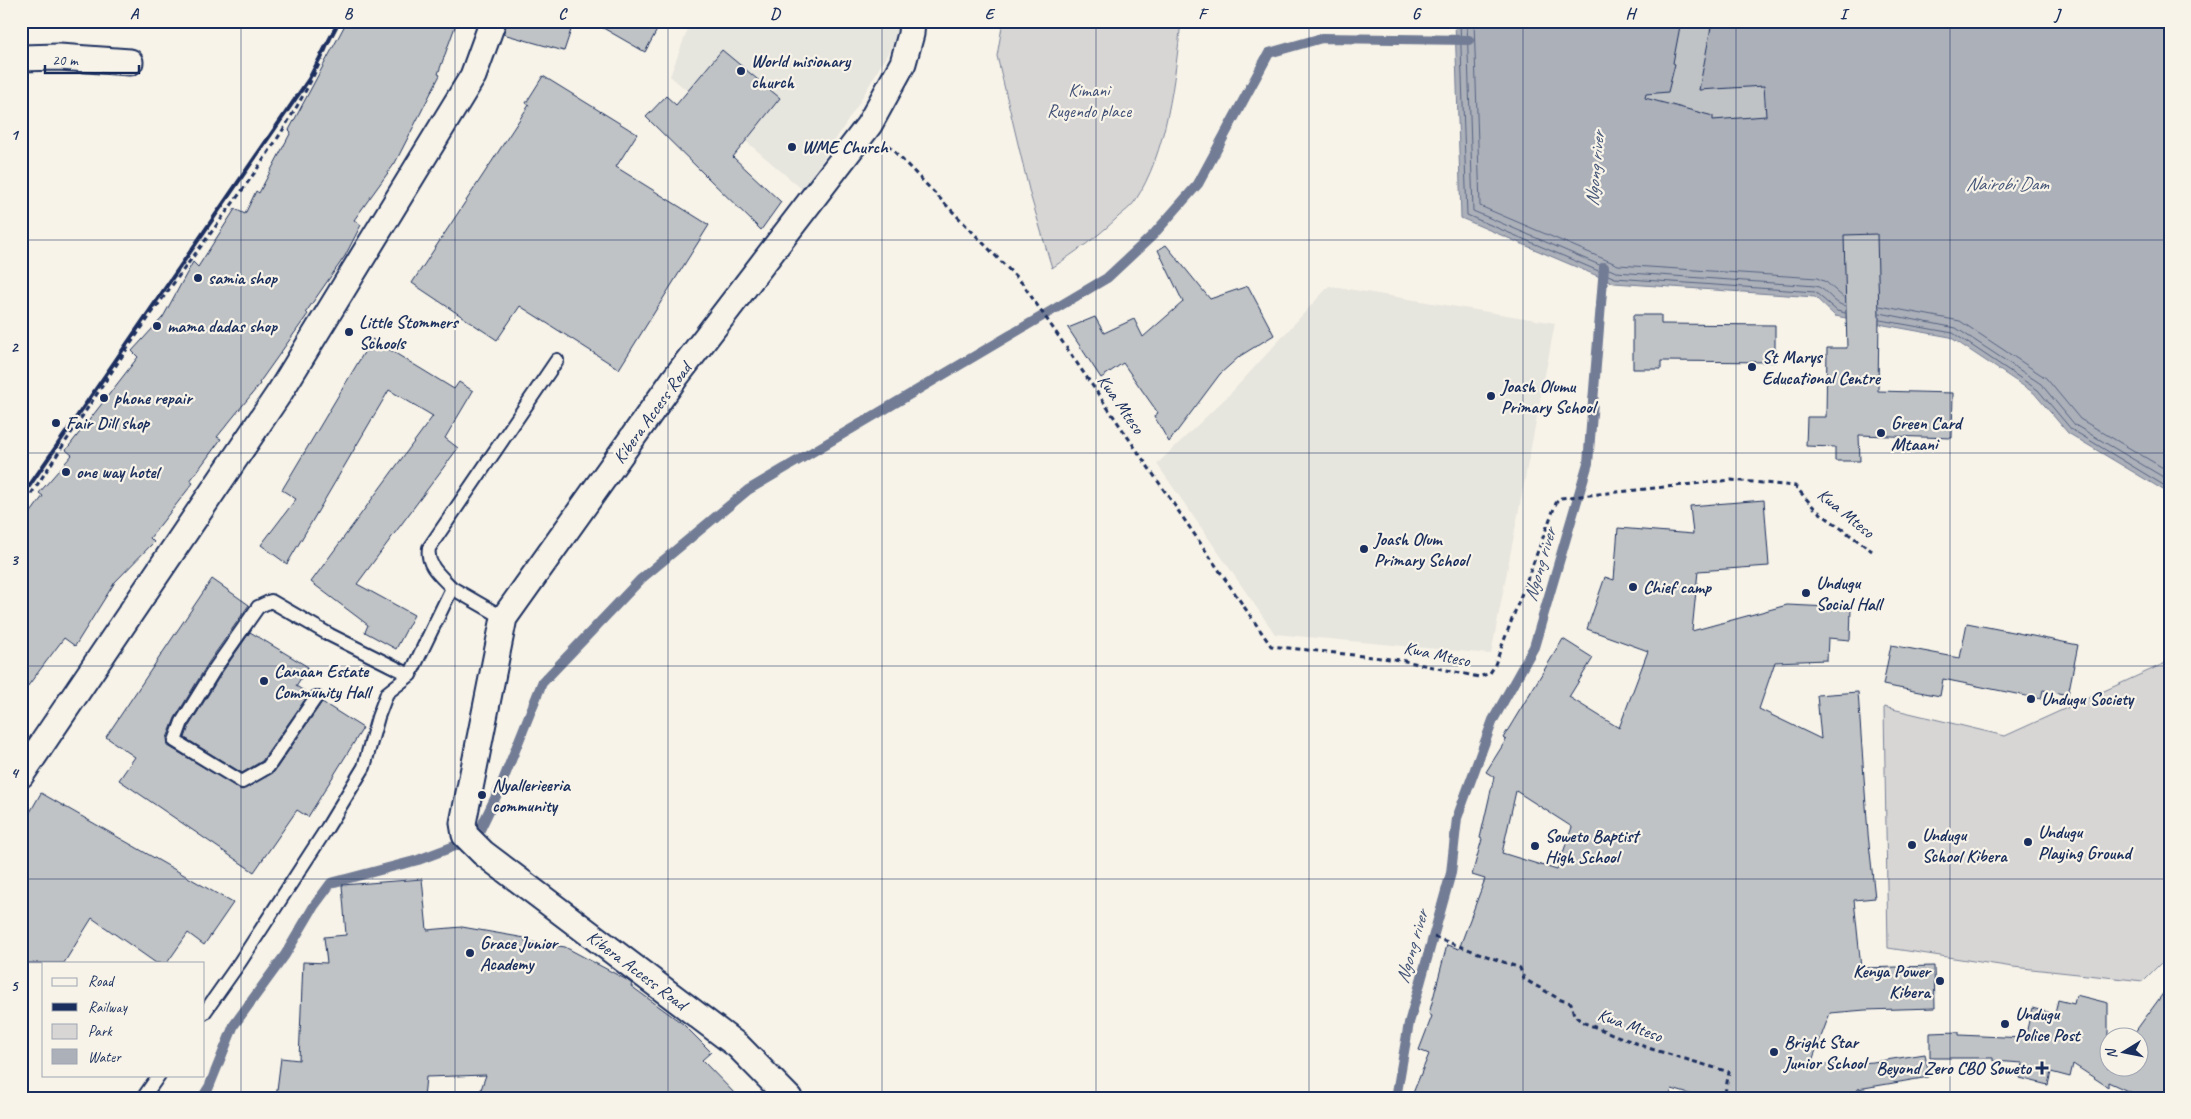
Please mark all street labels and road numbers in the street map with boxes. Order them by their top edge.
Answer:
street label: Kibera Access Road [608,356,698,468]
street label: Kwa Mteso [1093,370,1150,439]
street label: Kwa Mteso [1813,483,1880,544]
street label: Kwa Mteso [1402,636,1474,672]
street label: Kibera Access Road [583,925,694,1016]
street label: Kwa Mteso [1595,1003,1667,1047]

